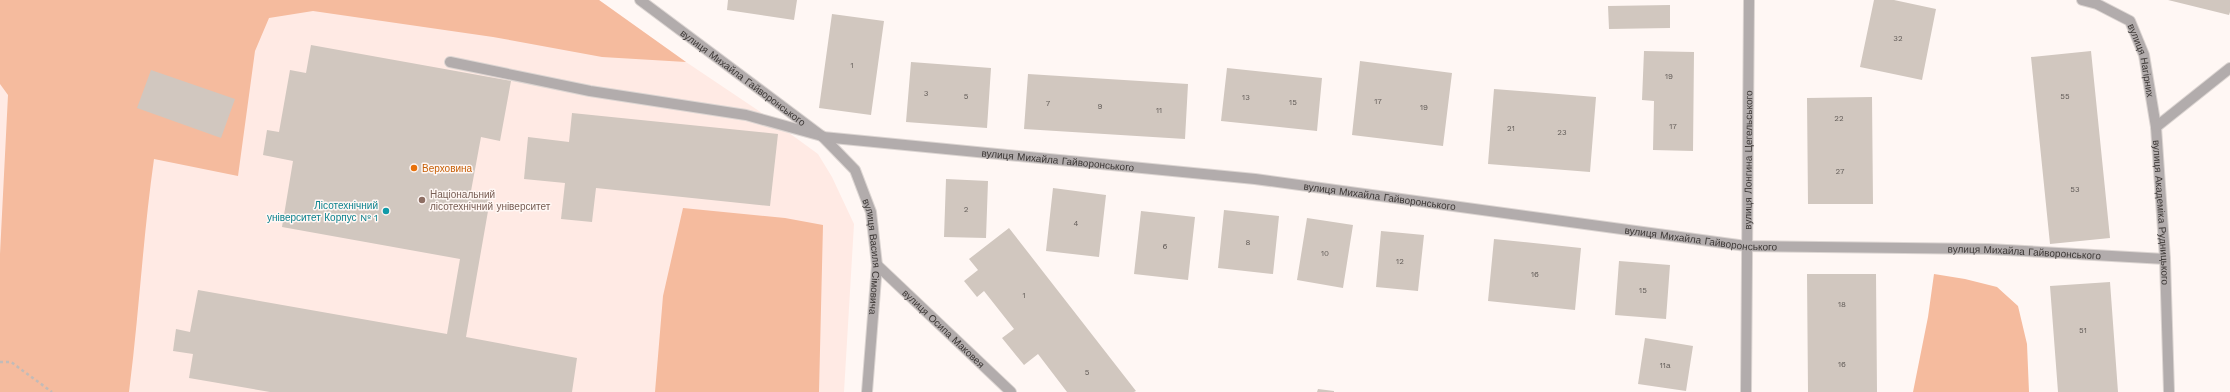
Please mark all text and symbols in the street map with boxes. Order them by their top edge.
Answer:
street label: вулиця Нагірних [2126,22,2156,98]
street label: вулиця Михайла Гайворонського [679,27,808,128]
house number: 32 [1893,34,1903,43]
house number: 1 [850,61,854,70]
house number: 19 [1665,72,1673,81]
house number: 3 [924,89,929,98]
street label: вулиця Лонгина Цегельського [1742,90,1754,230]
house number: 5 [964,92,969,101]
house number: 55 [2060,92,2070,101]
house number: 13 [1242,93,1250,102]
house number: 17 [1374,97,1382,106]
house number: 15 [1289,98,1297,107]
house number: 7 [1046,99,1051,108]
house number: 9 [1098,102,1103,111]
house number: 19 [1420,103,1428,112]
house number: 11 [1156,106,1162,115]
house number: 22 [1834,114,1844,123]
house number: 17 [1669,122,1677,131]
house number: 21 [1507,124,1515,133]
house number: 23 [1557,128,1567,137]
street label: вулиця Академіка Рудницького [2151,140,2171,285]
street label: вулиця Михайла Гайворонського [981,147,1135,173]
marker: Верховина [409,163,419,173]
place label: Верховина [422,163,473,174]
house number: 27 [1836,167,1845,176]
street label: вулиця Михайла Гайворонського [1303,180,1457,212]
house number: 53 [2070,185,2080,194]
place label: Національний лісотехнічний університет [430,189,551,212]
marker: Національний лісотехнічний університет [417,195,427,205]
street label: вулиця Василя Сімовича [861,197,883,315]
place label: Лісотехнічний університет Корпус № 1 [267,200,378,223]
house number: 2 [964,205,969,214]
marker: Лісотехнічний університет Корпус № 1 [381,206,391,216]
house number: 4 [1074,219,1079,228]
street label: вулиця Михайла Гайворонського [1624,224,1778,252]
house number: 8 [1246,238,1251,247]
house number: 6 [1163,242,1168,251]
street label: вулиця Михайла Гайворонського [1948,243,2102,261]
house number: 10 [1321,249,1329,258]
house number: 12 [1396,257,1404,266]
house number: 16 [1531,270,1539,279]
house number: 15 [1639,286,1647,295]
street label: вулиця Осипа Маковея [900,287,987,370]
house number: 1 [1022,291,1026,300]
house number: 18 [1838,300,1846,309]
house number: 51 [2079,326,2087,335]
house number: 16 [1838,360,1846,369]
house number: 11а [1660,361,1671,370]
house number: 5 [1085,368,1090,377]

